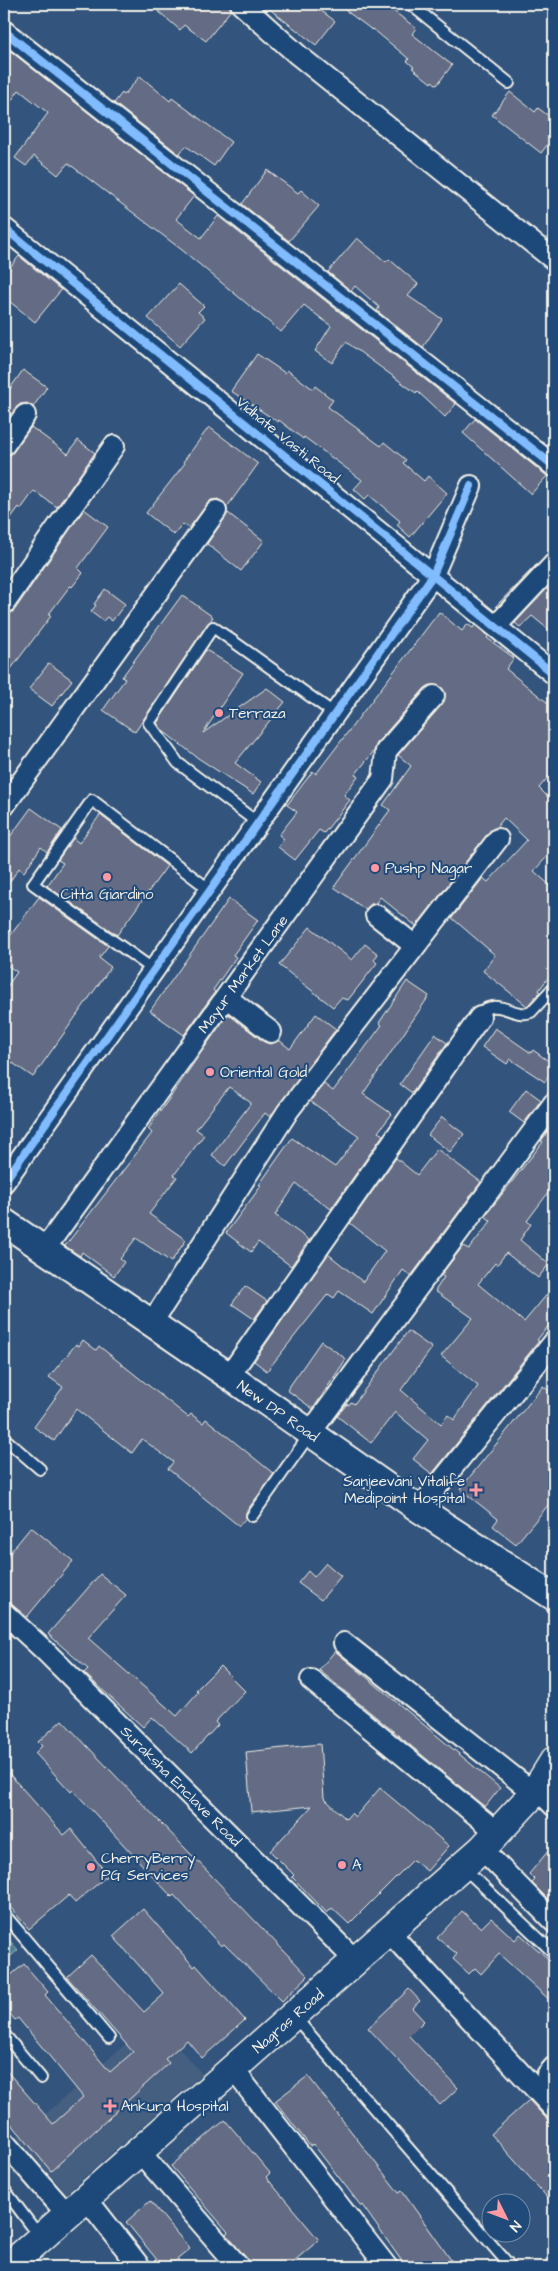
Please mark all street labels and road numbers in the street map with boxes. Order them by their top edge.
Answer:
street label: Vidhate Vasti Road [231,392,344,489]
street label: Mayur Market Lane [193,911,294,1038]
street label: New DP Road [233,1375,323,1448]
street label: Suraksha Enclave Road [116,1721,246,1852]
street label: Nagras Road [248,1984,330,2059]

